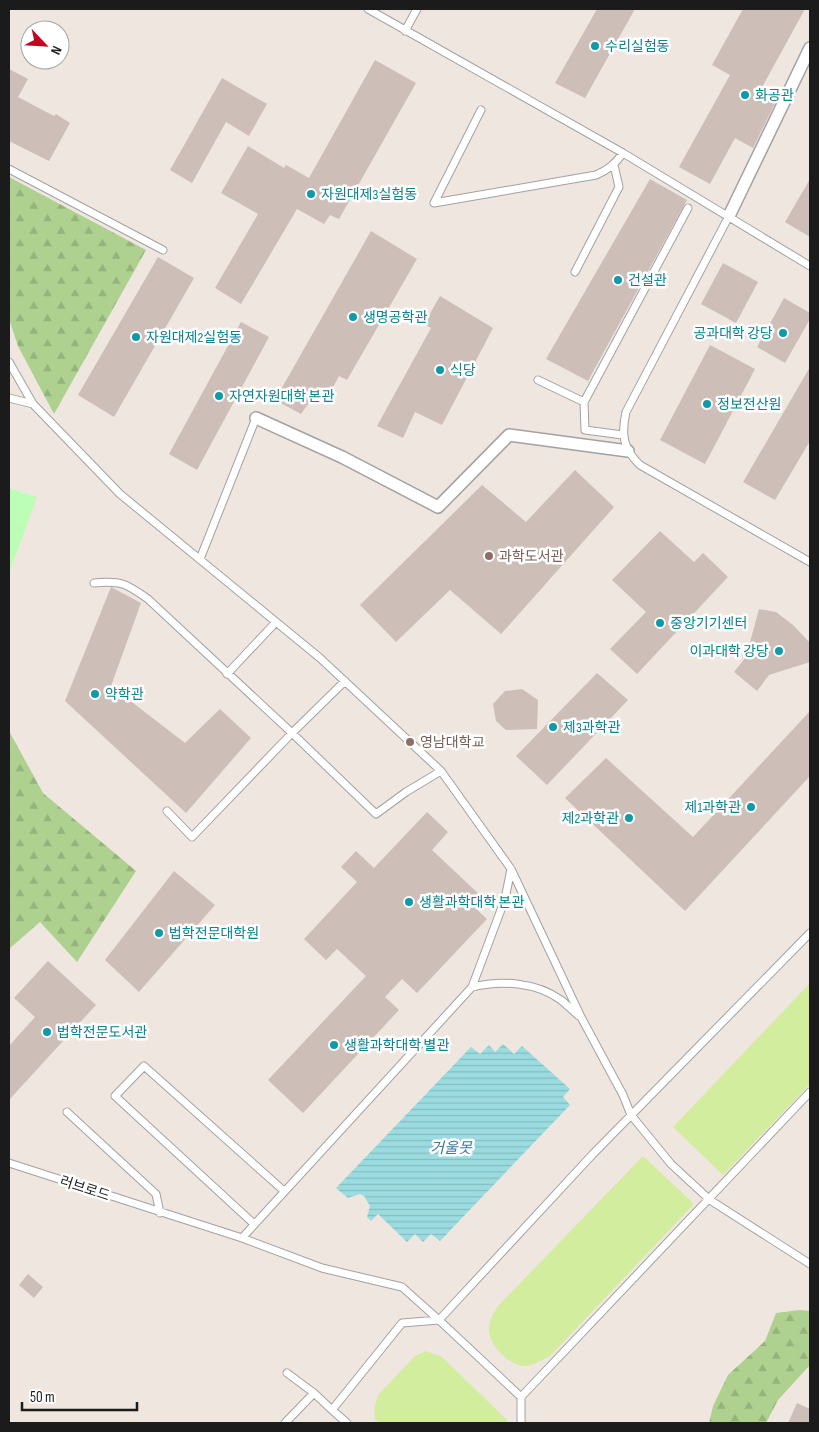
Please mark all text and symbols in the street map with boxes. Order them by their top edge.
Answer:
north arrow [20,20,70,70]
place label: 수리실험동 [605,38,670,55]
marker: 수리실험동 [589,40,601,52]
text: N [47,43,66,57]
place label: 화공관 [755,87,794,104]
marker: 화공관 [739,89,751,101]
place label: 자원대제3실험동 [321,186,417,203]
marker: 자원대제3실험동 [305,188,317,200]
place label: 건설관 [628,272,667,289]
marker: 건설관 [612,274,624,286]
place label: 생명공학관 [363,309,428,326]
marker: 생명공학관 [347,311,359,323]
place label: 공과대학 강당 [693,325,773,342]
marker: 공과대학 강당 [777,327,789,339]
place label: 자원대제2실험동 [146,329,242,346]
marker: 자원대제2실험동 [130,331,142,343]
place label: 식당 [450,362,476,379]
marker: 식당 [434,364,446,376]
place label: 자연자원대학 본관 [229,388,334,405]
marker: 자연자원대학 본관 [213,390,225,402]
place label: 정보전산원 [717,396,781,413]
marker: 정보전산원 [701,398,713,410]
place label: 과학도서관 [499,548,564,565]
marker: 과학도서관 [483,550,495,562]
place label: 중앙기기센터 [670,615,747,632]
marker: 중앙기기센터 [654,617,666,629]
place label: 이과대학 강당 [689,643,769,660]
marker: 이과대학 강당 [773,645,785,657]
place label: 약학관 [105,686,144,703]
marker: 약학관 [89,688,101,700]
place label: 제3과학관 [563,719,621,736]
marker: 제3과학관 [547,721,559,733]
place label: 영남대학교 [420,734,485,751]
marker: 영남대학교 [404,736,416,748]
place label: 제1과학관 [685,799,741,816]
marker: 제1과학관 [745,801,757,813]
place label: 제2과학관 [562,810,619,827]
marker: 제2과학관 [623,812,635,824]
place label: 생활과학대학 본관 [419,894,524,911]
marker: 생활과학대학 본관 [403,896,415,908]
place label: 법학전문대학원 [169,925,259,942]
marker: 법학전문대학원 [153,927,165,939]
place label: 법학전문도서관 [57,1024,147,1041]
marker: 법학전문도서관 [41,1026,53,1038]
place label: 생활과학대학 별관 [344,1037,449,1054]
marker: 생활과학대학 별관 [328,1039,340,1051]
water label: 거울못 [430,1139,473,1158]
street label: 러브로드 [58,1172,112,1205]
scale bar [22,1380,138,1412]
text: 50 m [30,1388,55,1407]

